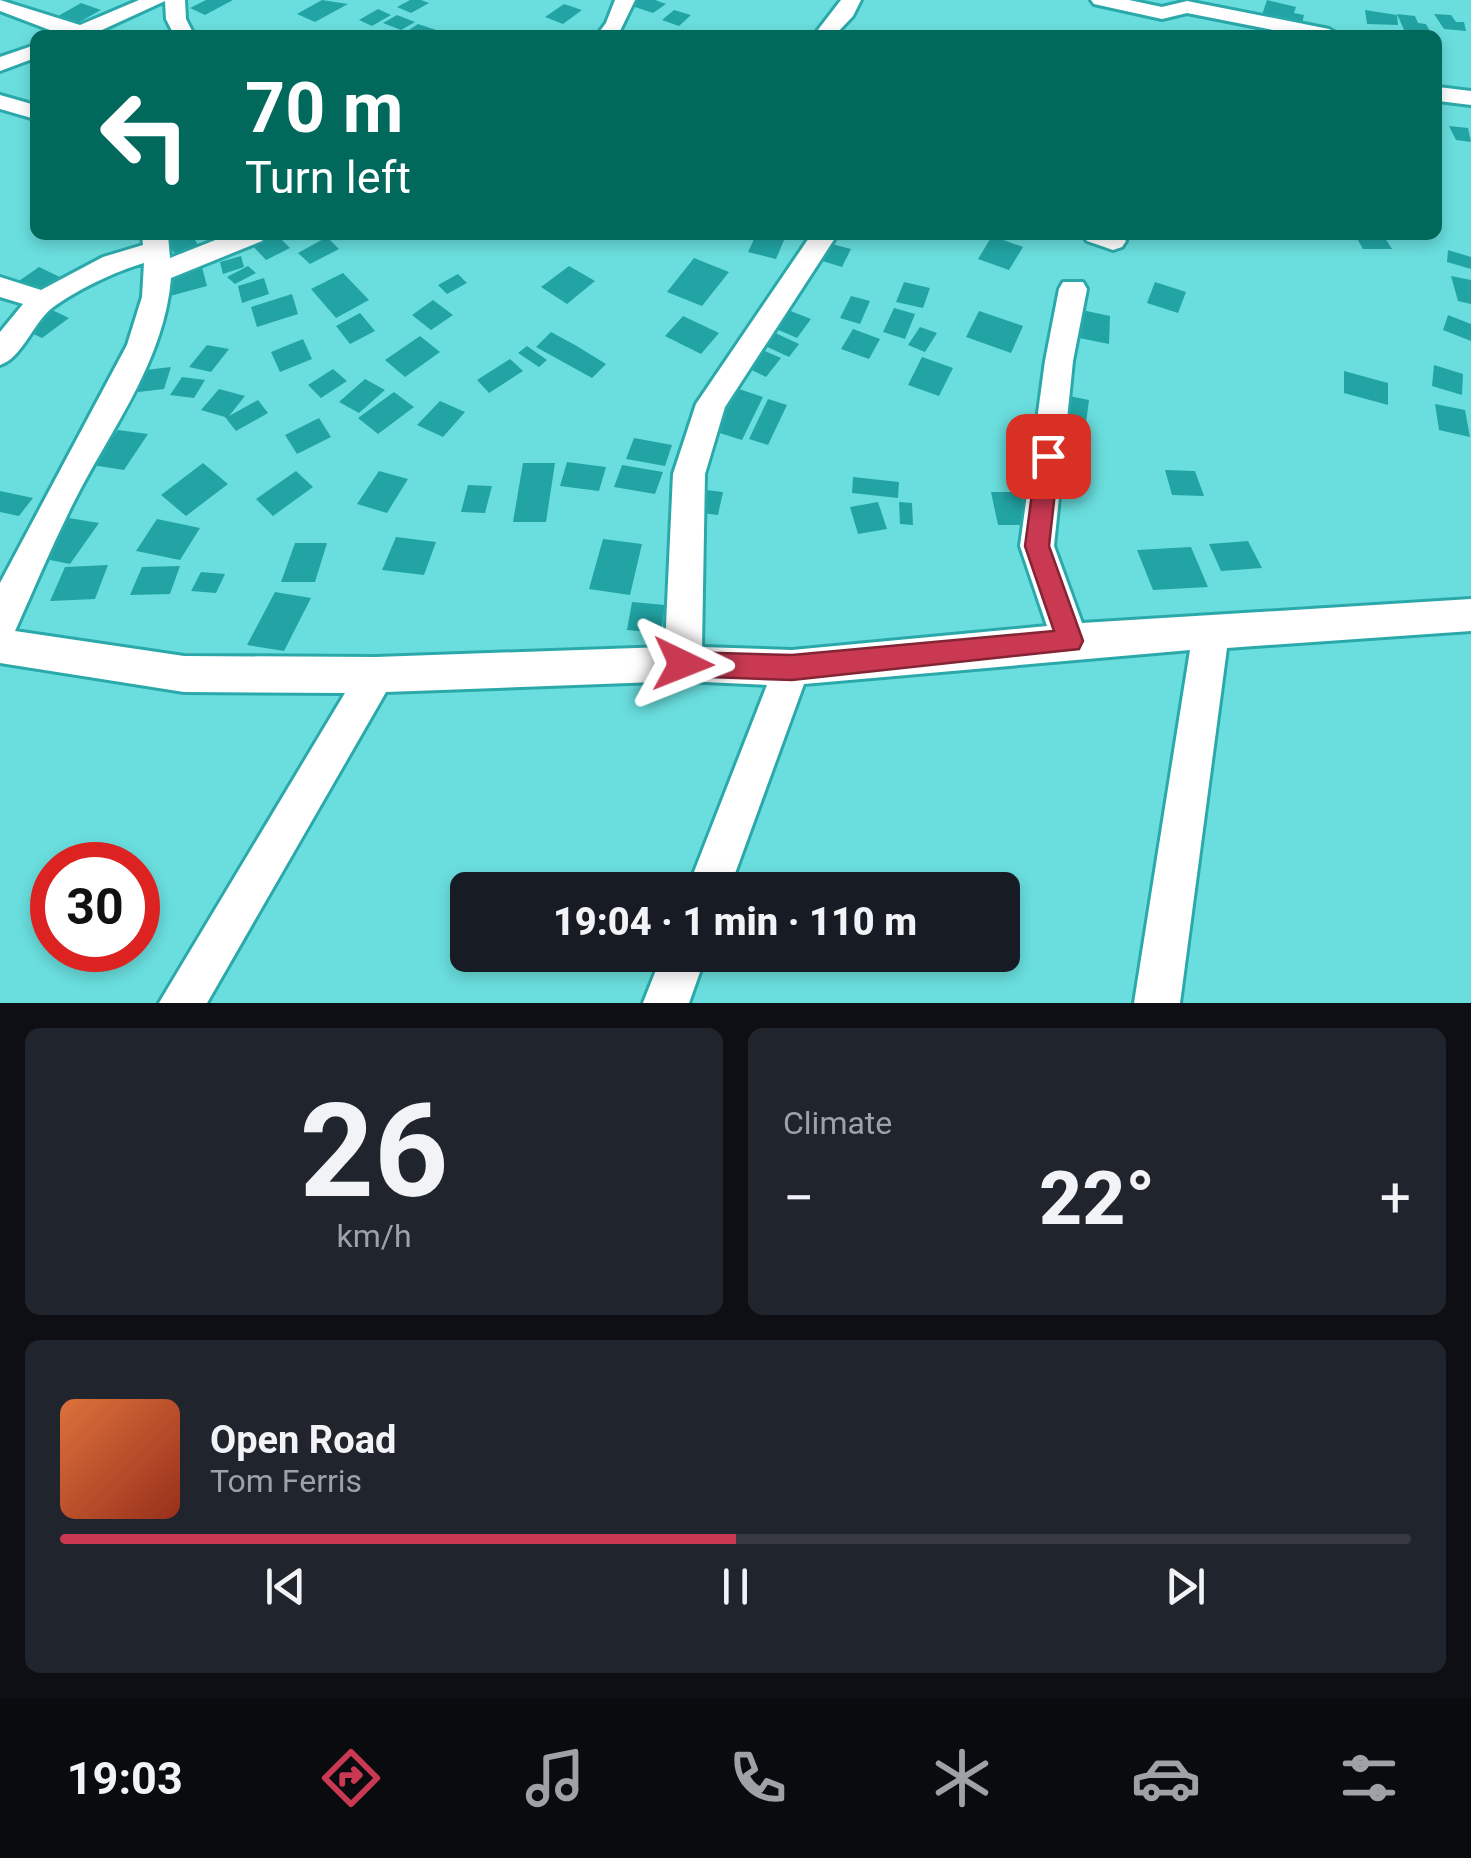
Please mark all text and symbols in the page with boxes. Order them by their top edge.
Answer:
text: 70 m [245,67,403,149]
icon: left [80,70,210,200]
text: Turn left [245,151,411,204]
pin [1006,414,1091,499]
icon: arrive [1021,429,1076,484]
position arrow [631,612,735,716]
speed limit sign: 30 [30,842,160,972]
text: 19:04 · 1 min · 110 m [553,900,917,944]
text: 26 [299,1075,449,1228]
text: Climate [783,1104,892,1142]
text: 22° [1039,1154,1155,1242]
text: − [783,1166,814,1230]
text: + [1380,1166,1411,1230]
text: km/h [336,1217,412,1255]
text: Open Road [210,1418,396,1462]
text: Tom Ferris [210,1462,362,1500]
icon: previous [258,1559,313,1614]
icon: pause [708,1559,763,1614]
icon: next [1158,1559,1213,1614]
icon: directions [316,1743,386,1813]
icon: music [520,1743,590,1813]
icon: phone [723,1743,793,1813]
icon: climate [927,1743,997,1813]
icon: car [1131,1743,1201,1813]
icon: filters [1334,1743,1404,1813]
text: 19:03 [67,1752,183,1805]

